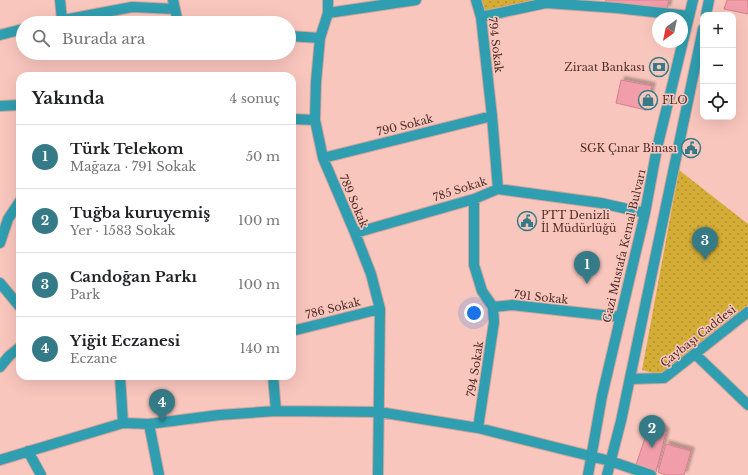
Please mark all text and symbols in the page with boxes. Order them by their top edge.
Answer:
north arrow [652,12,688,48]
map controls [700,12,736,120]
button: + [700,12,736,48]
search box [16,16,296,60]
street label: 794 Sokak [486,16,506,74]
icon: search [30,27,52,49]
text: Burada ara [62,29,145,48]
button: − [700,48,736,84]
bank icon: Ziraat Bankası [648,56,670,78]
place label: Ziraat Bankası [564,60,645,74]
button: locate [700,84,736,120]
text: Yakında [32,88,104,109]
shop icon: FLO [637,89,659,111]
text: 4 sonuç [230,90,280,107]
place label: FLO [662,93,688,107]
street label: 790 Sokak [375,111,435,139]
public building icon: SGK Çınar Binası [680,137,702,159]
text: Türk Telekom [70,139,184,158]
place label: SGK Çınar Binası [580,141,677,155]
text: 1 [42,148,48,165]
text: 50 m [246,148,280,165]
text: Mağaza · 791 Sokak [70,158,196,175]
street label: Gazi Mustafa Kemal Bulvarı [600,168,649,324]
street label: 789 Sokak [337,172,372,230]
street label: 785 Sokak [431,174,489,204]
text: Tuğba kuruyemiş [70,203,210,222]
place label: PTT Denizli İl Müdürlüğü [541,208,617,235]
public building icon: PTT Denizli İl Müdürlüğü [516,210,538,232]
text: 2 [41,212,49,229]
text: 100 m [238,212,280,229]
text: Yer · 1583 Sokak [70,222,176,239]
pin: 3 [692,227,718,260]
pin: 1 [574,251,600,284]
text: Candoğan Parkı [70,267,197,286]
text: 3 [41,276,49,293]
text: 100 m [238,276,280,293]
text: Park [70,286,100,303]
street label: 791 Sokak [513,287,569,307]
street label: 786 Sokak [304,294,362,322]
street label: Çaybaşı Caddesi [658,302,739,370]
your location [464,303,484,323]
text: Yiğit Eczanesi [70,331,180,350]
text: 4 [41,340,49,357]
text: 140 m [240,340,280,357]
street label: 794 Sokak [464,340,486,398]
text: Eczane [70,350,117,367]
pin: 4 [149,389,175,422]
pin: 2 [639,415,665,448]

